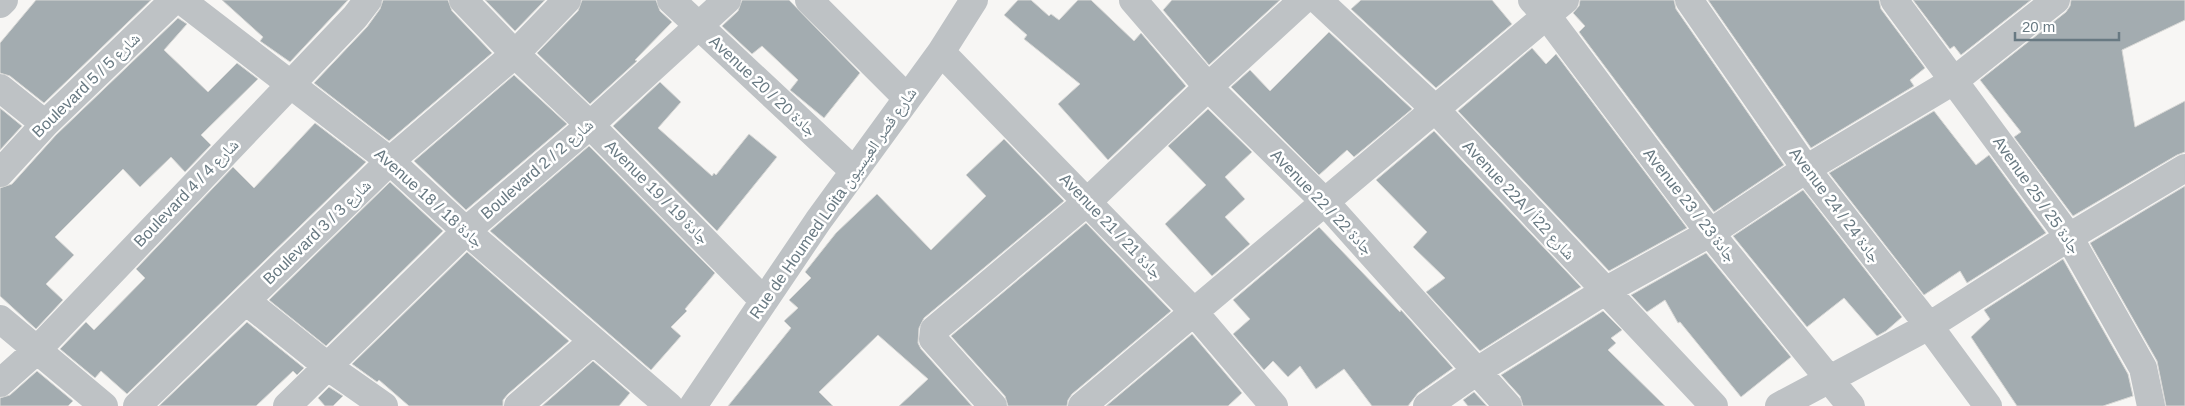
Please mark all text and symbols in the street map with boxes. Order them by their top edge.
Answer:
scale bar [2015,10,2119,42]
text: 20 m [2022,18,2055,35]
street label: Boulevard 5 / شارع 5 [29,29,145,142]
street label: Avenue 20 / جادة 20 [706,32,820,140]
street label: Rue de Houmed Loita شارع قصر العيسيون [746,84,921,323]
street label: Boulevard 2 / شارع 2 [478,116,598,224]
street label: Avenue 25 / جادة 25 [1990,133,2084,257]
street label: Boulevard 4 / شارع 4 [130,136,243,252]
street label: Avenue 19 / جادة 19 [602,137,712,247]
street label: Avenue 22A / شارع 22أ [1458,137,1579,264]
street label: Avenue 24 / جادة 24 [1786,144,1884,266]
street label: Avenue 18 / جادة 18 [372,145,486,251]
street label: Avenue 23 / جادة 23 [1640,145,1740,265]
street label: Avenue 22 / جادة 22 [1267,146,1376,258]
street label: Avenue 21 / جادة 21 [1056,170,1165,282]
street label: Boulevard 3 / شارع 3 [260,176,376,289]

